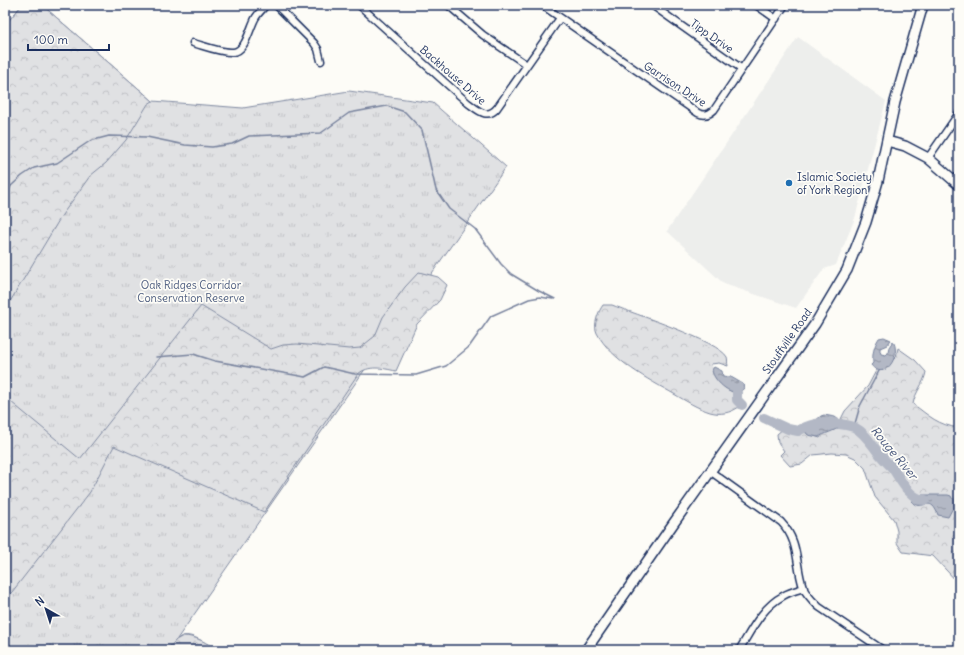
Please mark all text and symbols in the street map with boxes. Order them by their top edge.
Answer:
street label: Tipp Drive [688,16,736,56]
scale bar [28,26,109,52]
text: 100 m [34,32,68,47]
street label: Backhouse Drive [417,42,489,108]
street label: Garrison Drive [641,59,709,109]
place label: Islamic Society of York Region [797,170,872,197]
marker: Islamic Society of York Region [784,178,794,188]
park label: Oak Ridges Corridor Conservation Reserve [137,278,245,305]
street label: Stouffville Road [759,305,815,376]
water label: Rouge River [868,423,922,484]
north arrow [26,589,66,629]
text: N [32,593,47,609]

